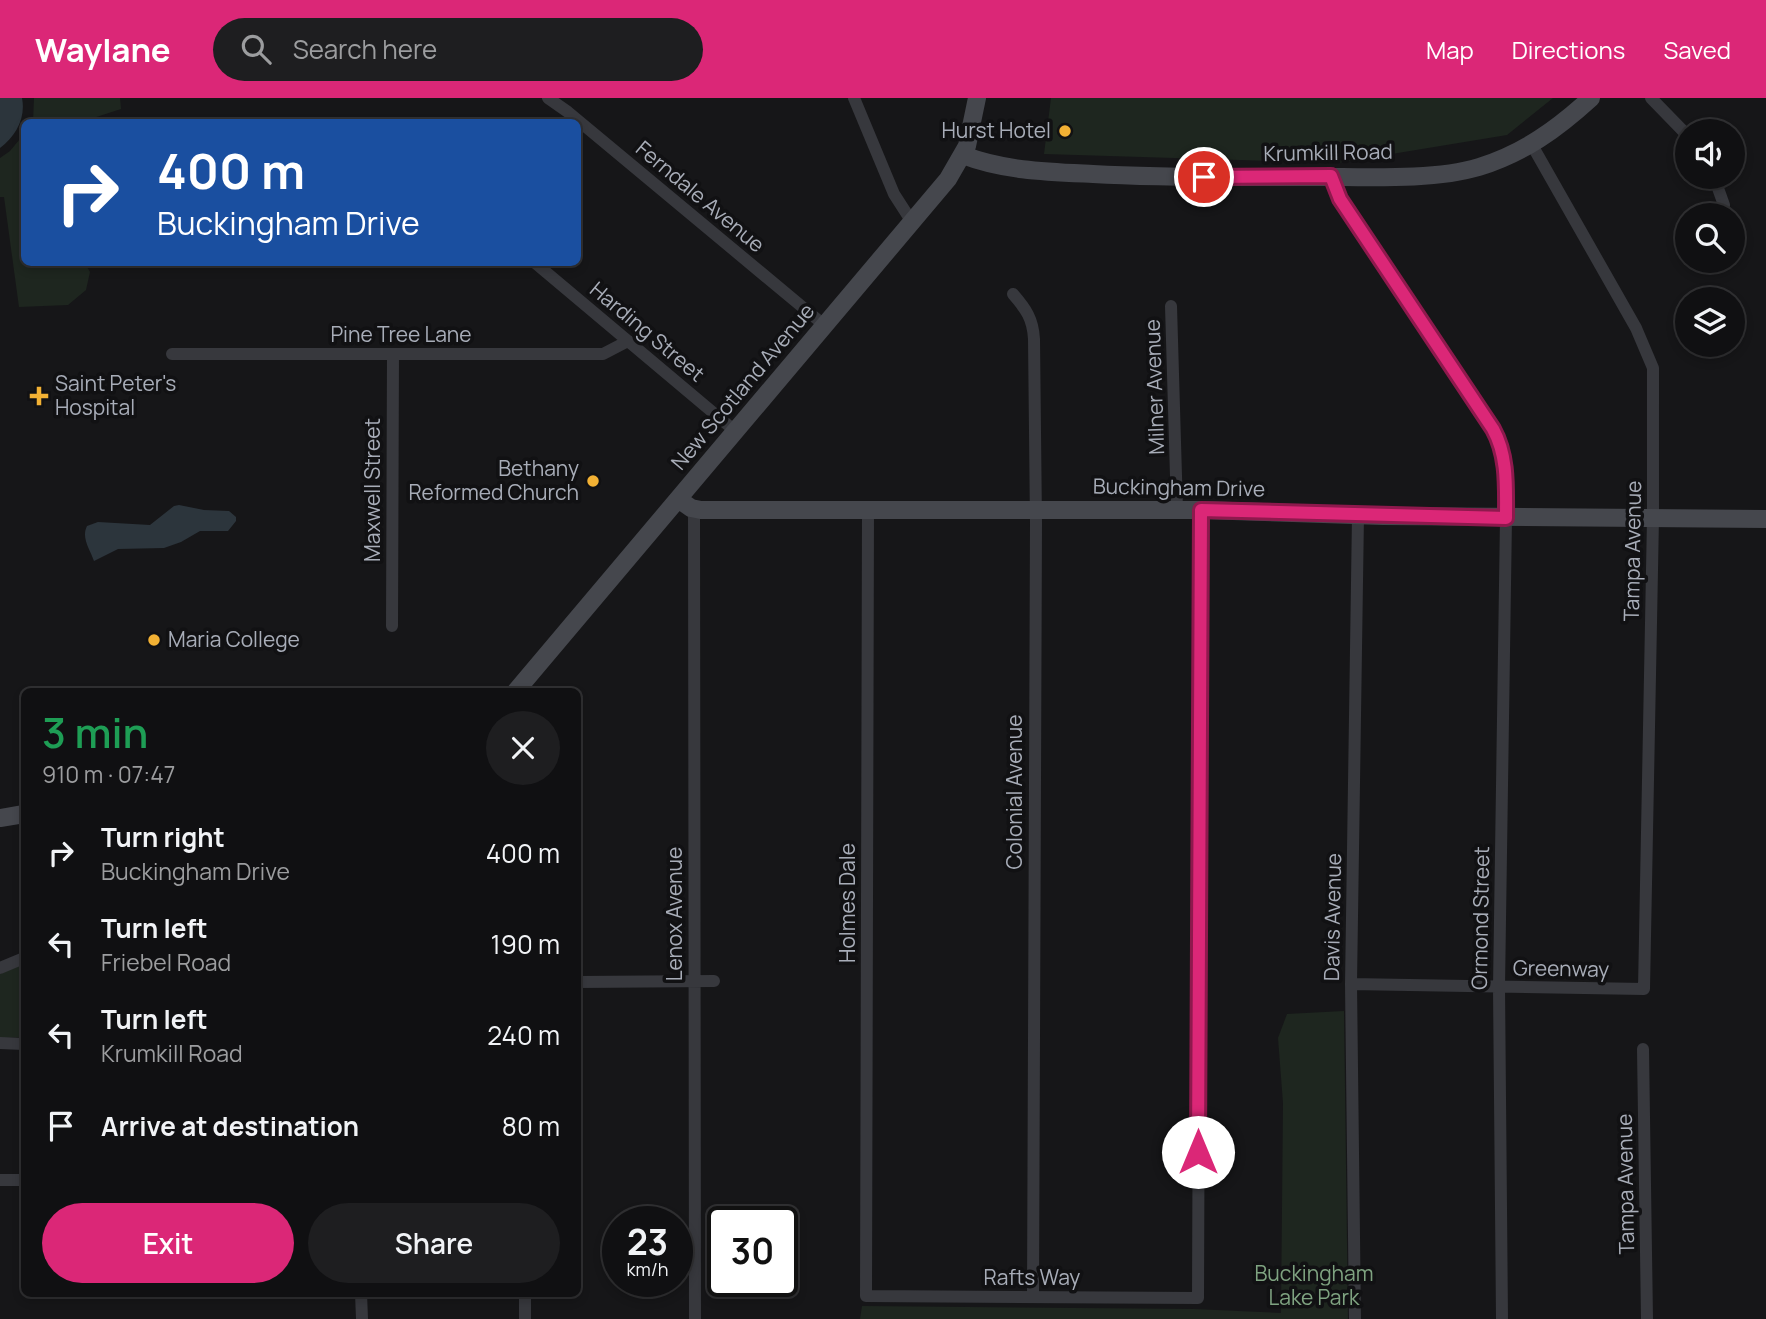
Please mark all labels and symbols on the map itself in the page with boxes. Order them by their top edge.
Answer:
place label: Hurst Hotel [941,116,1051,144]
marker: Hurst Hotel [1057,123,1073,139]
street label: Ferndale Avenue [630,134,771,258]
street label: Krumkill Road [1263,137,1393,167]
pin [1174,147,1234,207]
street label: Harding Street [584,275,711,387]
street label: New Scotland Avenue [664,297,820,475]
street label: Milner Avenue [1138,319,1170,455]
street label: Pine Tree Lane [330,320,472,348]
place label: Saint Peter's Hospital [55,369,176,421]
marker: Saint Peter's Hospital [29,386,49,406]
street label: Maxwell Street [358,418,386,562]
place label: Bethany Reformed Church [408,454,579,506]
street label: Buckingham Drive [1093,471,1265,503]
marker: Bethany Reformed Church [585,473,601,489]
street label: Tampa Avenue [1617,480,1647,622]
place label: Maria College [168,625,300,653]
marker: Maria College [146,632,162,648]
street label: Colonial Avenue [1000,715,1028,869]
street label: Holmes Dale [833,843,861,963]
street label: Ormond Street [1465,846,1495,990]
street label: Lenox Avenue [660,847,688,981]
street label: Davis Avenue [1317,853,1347,981]
street label: Greenway [1513,953,1609,983]
street label: Tampa Avenue [1610,1113,1640,1255]
position arrow [1161,1115,1235,1189]
speed limit sign: 30 [707,1206,798,1297]
park label: Buckingham Lake Park [1254,1259,1374,1311]
street label: Rafts Way [984,1263,1080,1291]

